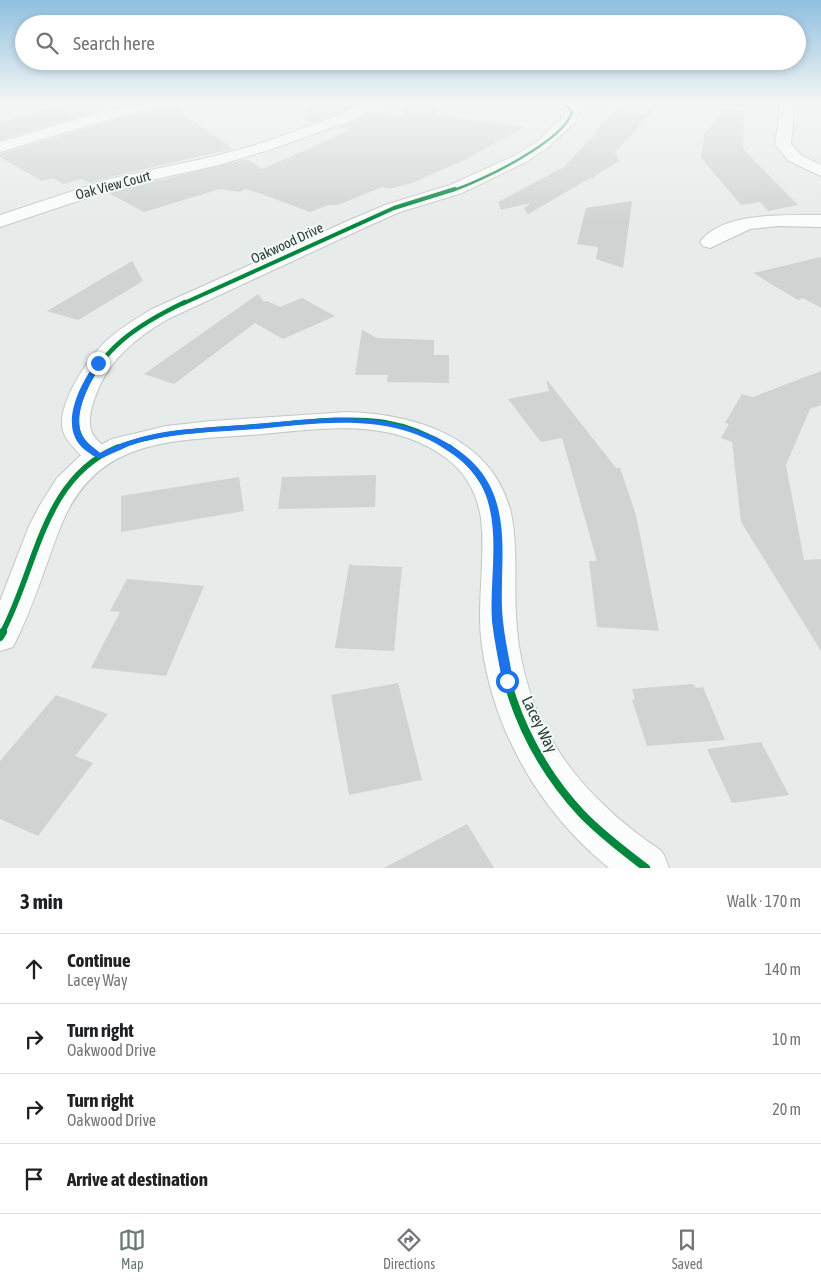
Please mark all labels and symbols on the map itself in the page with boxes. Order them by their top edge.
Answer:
street label: Oak View Court [74,167,152,203]
street label: Oakwood Drive [248,219,326,267]
route end [87,352,110,375]
route start [496,670,519,693]
street label: Lacey Way [518,693,562,756]

